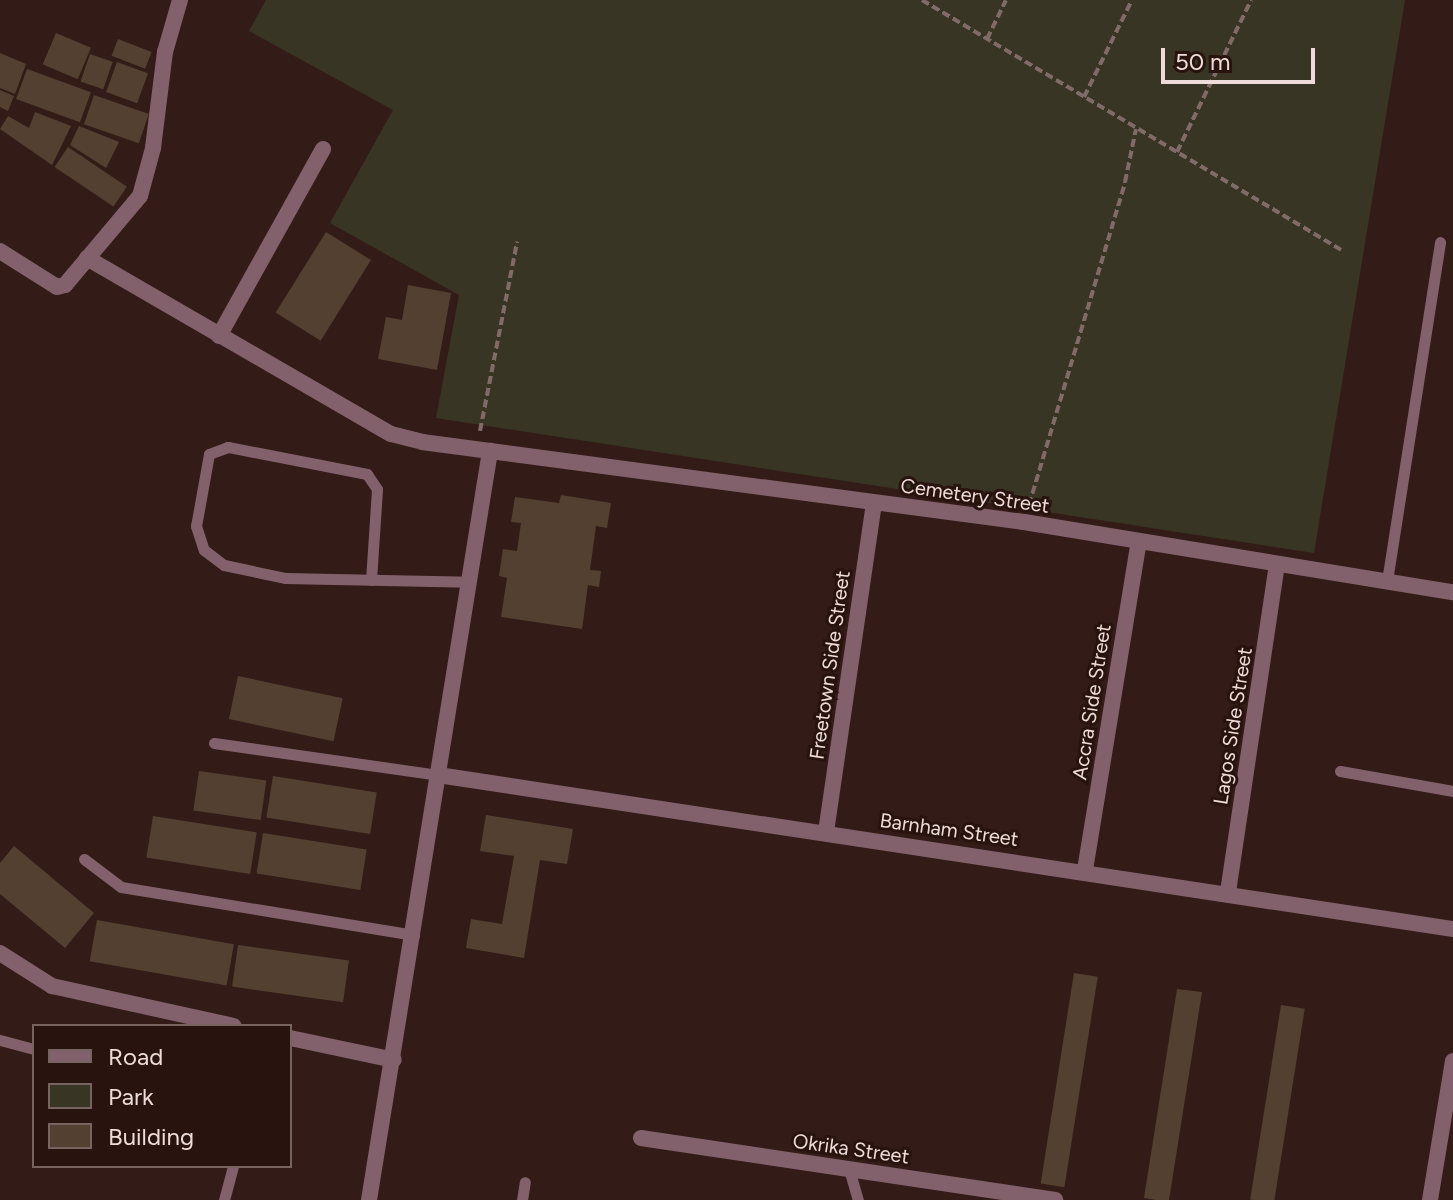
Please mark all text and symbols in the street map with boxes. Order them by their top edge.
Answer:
scale bar [1165,32,1319,82]
text: 50 m [1175,47,1231,76]
street label: Cemetery Street [899,474,1051,518]
street label: Freetown Side Street [805,569,855,761]
street label: Accra Side Street [1068,622,1116,782]
street label: Lagos Side Street [1209,646,1257,806]
street label: Barnham Street [878,808,1020,852]
legend [32,1024,292,1168]
text: Road [108,1042,163,1071]
text: Park [108,1082,154,1111]
text: Building [108,1122,194,1151]
street label: Okrika Street [791,1129,911,1169]

